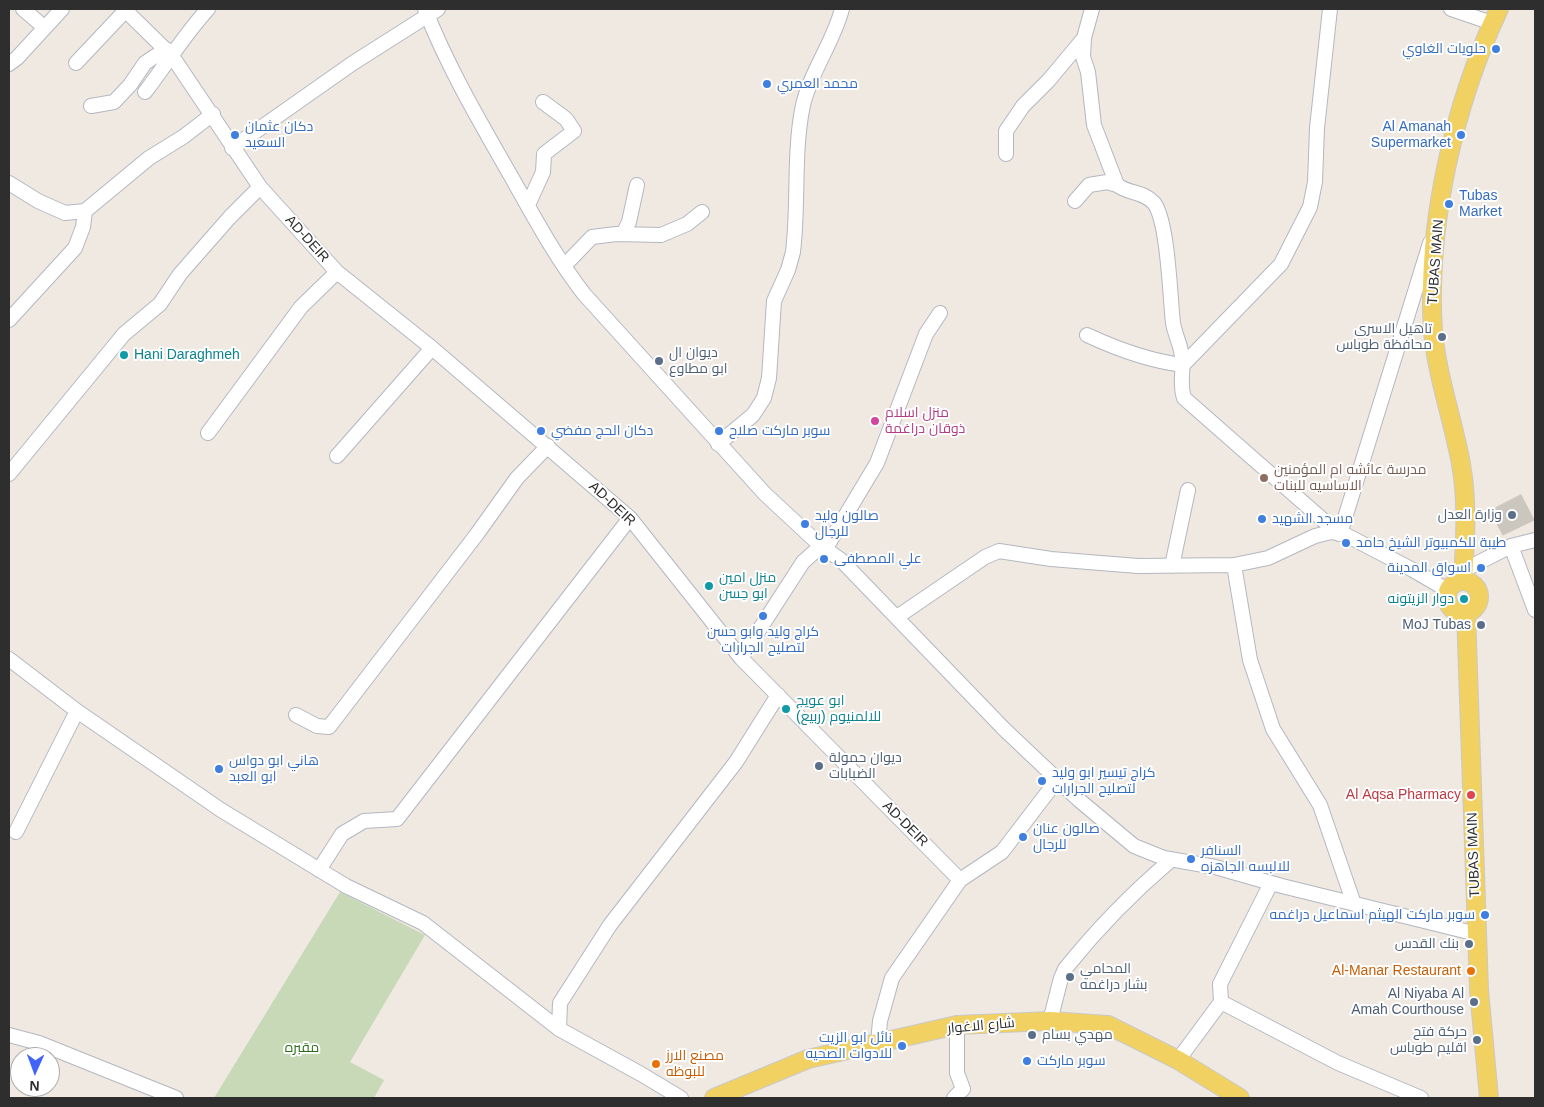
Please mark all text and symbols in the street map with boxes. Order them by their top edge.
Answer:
place label: حلويات الغاوي [1402,41,1486,57]
marker: حلويات الغاوي [1490,43,1502,55]
place label: محمد العمري [777,76,858,92]
marker: محمد العمري [761,78,773,90]
place label: دكان عثمان السعيد [245,119,313,152]
place label: Al Amanah Supermarket [1371,119,1451,152]
marker: دكان عثمان السعيد [229,129,241,141]
marker: Al Amanah Supermarket [1455,129,1467,141]
place label: Tubas Market [1459,188,1502,220]
marker: Tubas Market [1443,198,1455,210]
street label: AD-DEIR [282,212,332,266]
street label: TUBAS MAIN [1425,219,1447,305]
place label: تاهيل الاسرى محافظة طوباس [1336,321,1432,354]
marker: تاهيل الاسرى محافظة طوباس [1436,331,1448,343]
place label: ديوان ال ابو مطاوع [669,345,727,378]
place label: Hani Daraghmeh [134,347,240,363]
marker: Hani Daraghmeh [118,349,130,361]
marker: ديوان ال ابو مطاوع [653,355,665,367]
place label: منزل اسلام ذوقان دراغمة [885,405,965,438]
marker: منزل اسلام ذوقان دراغمة [869,415,881,427]
place label: دكان الحج مفضي [551,423,653,439]
place label: سوبر ماركت صلاح [729,423,830,439]
marker: دكان الحج مفضي [535,425,547,437]
marker: سوبر ماركت صلاح [713,425,725,437]
place label: مدرسة عائشه ام المؤمنين الاساسيه للبنات [1274,462,1426,494]
marker: مدرسة عائشه ام المؤمنين الاساسيه للبنات [1258,472,1270,484]
street label: AD-DEIR [585,478,639,530]
place label: وزارة العدل [1438,507,1502,523]
place label: صالون وليد للرجال [815,508,879,540]
marker: وزارة العدل [1506,509,1518,521]
place label: مسجد الشهيد [1272,511,1353,527]
marker: مسجد الشهيد [1256,513,1268,525]
marker: صالون وليد للرجال [799,518,811,530]
place label: طيبة للكمبيوتر الشيخ حامد [1356,535,1506,551]
marker: طيبة للكمبيوتر الشيخ حامد [1340,537,1352,549]
place label: علي المصطفى [834,551,922,567]
marker: علي المصطفى [818,553,830,565]
place label: اسواق المدينة [1387,560,1471,576]
marker: اسواق المدينة [1475,562,1487,574]
place label: منزل امين ابو حِسن [719,570,776,602]
marker: منزل امين ابو حِسن [703,580,715,592]
place label: دوار الزيتونه [1388,591,1454,607]
marker: دوار الزيتونه [1458,593,1470,605]
marker: كراج وليد وابو حسن لتصليح الجرارات [757,610,769,622]
place label: MoJ Tubas [1402,617,1471,633]
marker: MoJ Tubas [1475,619,1487,631]
place label: كراج وليد وابو حسن لتصليح الجرارات [707,624,819,656]
place label: ابو عويج للالمنيوم (ربيع) [796,693,881,726]
marker: ابو عويج للالمنيوم (ربيع) [780,703,792,715]
place label: ديوان حمولة الضبابات [829,750,902,782]
place label: هاني ابو دواس ابو العبد [229,753,319,786]
marker: ديوان حمولة الضبابات [813,760,825,772]
marker: هاني ابو دواس ابو العبد [213,763,225,775]
place label: كراج تيسير ابو وليد لتصليح الجرارات [1052,765,1155,798]
marker: كراج تيسير ابو وليد لتصليح الجرارات [1036,775,1048,787]
place label: Al Aqsa Pharmacy [1346,787,1461,803]
marker: Al Aqsa Pharmacy [1465,789,1477,801]
street label: AD-DEIR [879,798,931,850]
street label: TUBAS MAIN [1464,812,1484,898]
place label: صالون عنان للرجال [1033,821,1100,854]
marker: صالون عنان للرجال [1017,831,1029,843]
place label: السنافر للالبسه الجاهزه [1201,843,1290,876]
marker: السنافر للالبسه الجاهزه [1185,853,1197,865]
place label: سوبر ماركت الهيثم اسماعيل دراغمه [1269,907,1475,923]
marker: سوبر ماركت الهيثم اسماعيل دراغمه [1479,909,1491,921]
place label: بنك القدس [1395,936,1459,952]
marker: بنك القدس [1463,938,1475,950]
place label: المحامي بشار دراغمه [1080,961,1148,994]
place label: Al-Manar Restaurant [1332,963,1461,979]
marker: Al-Manar Restaurant [1465,965,1477,977]
marker: المحامي بشار دراغمه [1064,971,1076,983]
place label: Al Niyaba Al Amah Courthouse [1351,986,1464,1019]
marker: Al Niyaba Al Amah Courthouse [1468,996,1480,1008]
street label: شارع الاغوار [947,1015,1015,1037]
place label: حركة فتح اقليم طوباس [1390,1024,1467,1056]
place label: مهدي بسام [1042,1027,1113,1043]
marker: مهدي بسام [1026,1029,1038,1041]
place label: نائل ابو الزيت للادوات الصحيه [805,1030,892,1062]
marker: حركة فتح اقليم طوباس [1471,1034,1483,1046]
park label: مقبره [285,1040,319,1056]
marker: نائل ابو الزيت للادوات الصحيه [896,1040,908,1052]
north arrow [10,1047,60,1097]
place label: مصنع الارز للبوظه [666,1048,724,1080]
place label: سوبر ماركت [1037,1053,1105,1069]
marker: سوبر ماركت [1021,1055,1033,1067]
marker: مصنع الارز للبوظه [650,1058,662,1070]
text: N [29,1078,40,1094]

